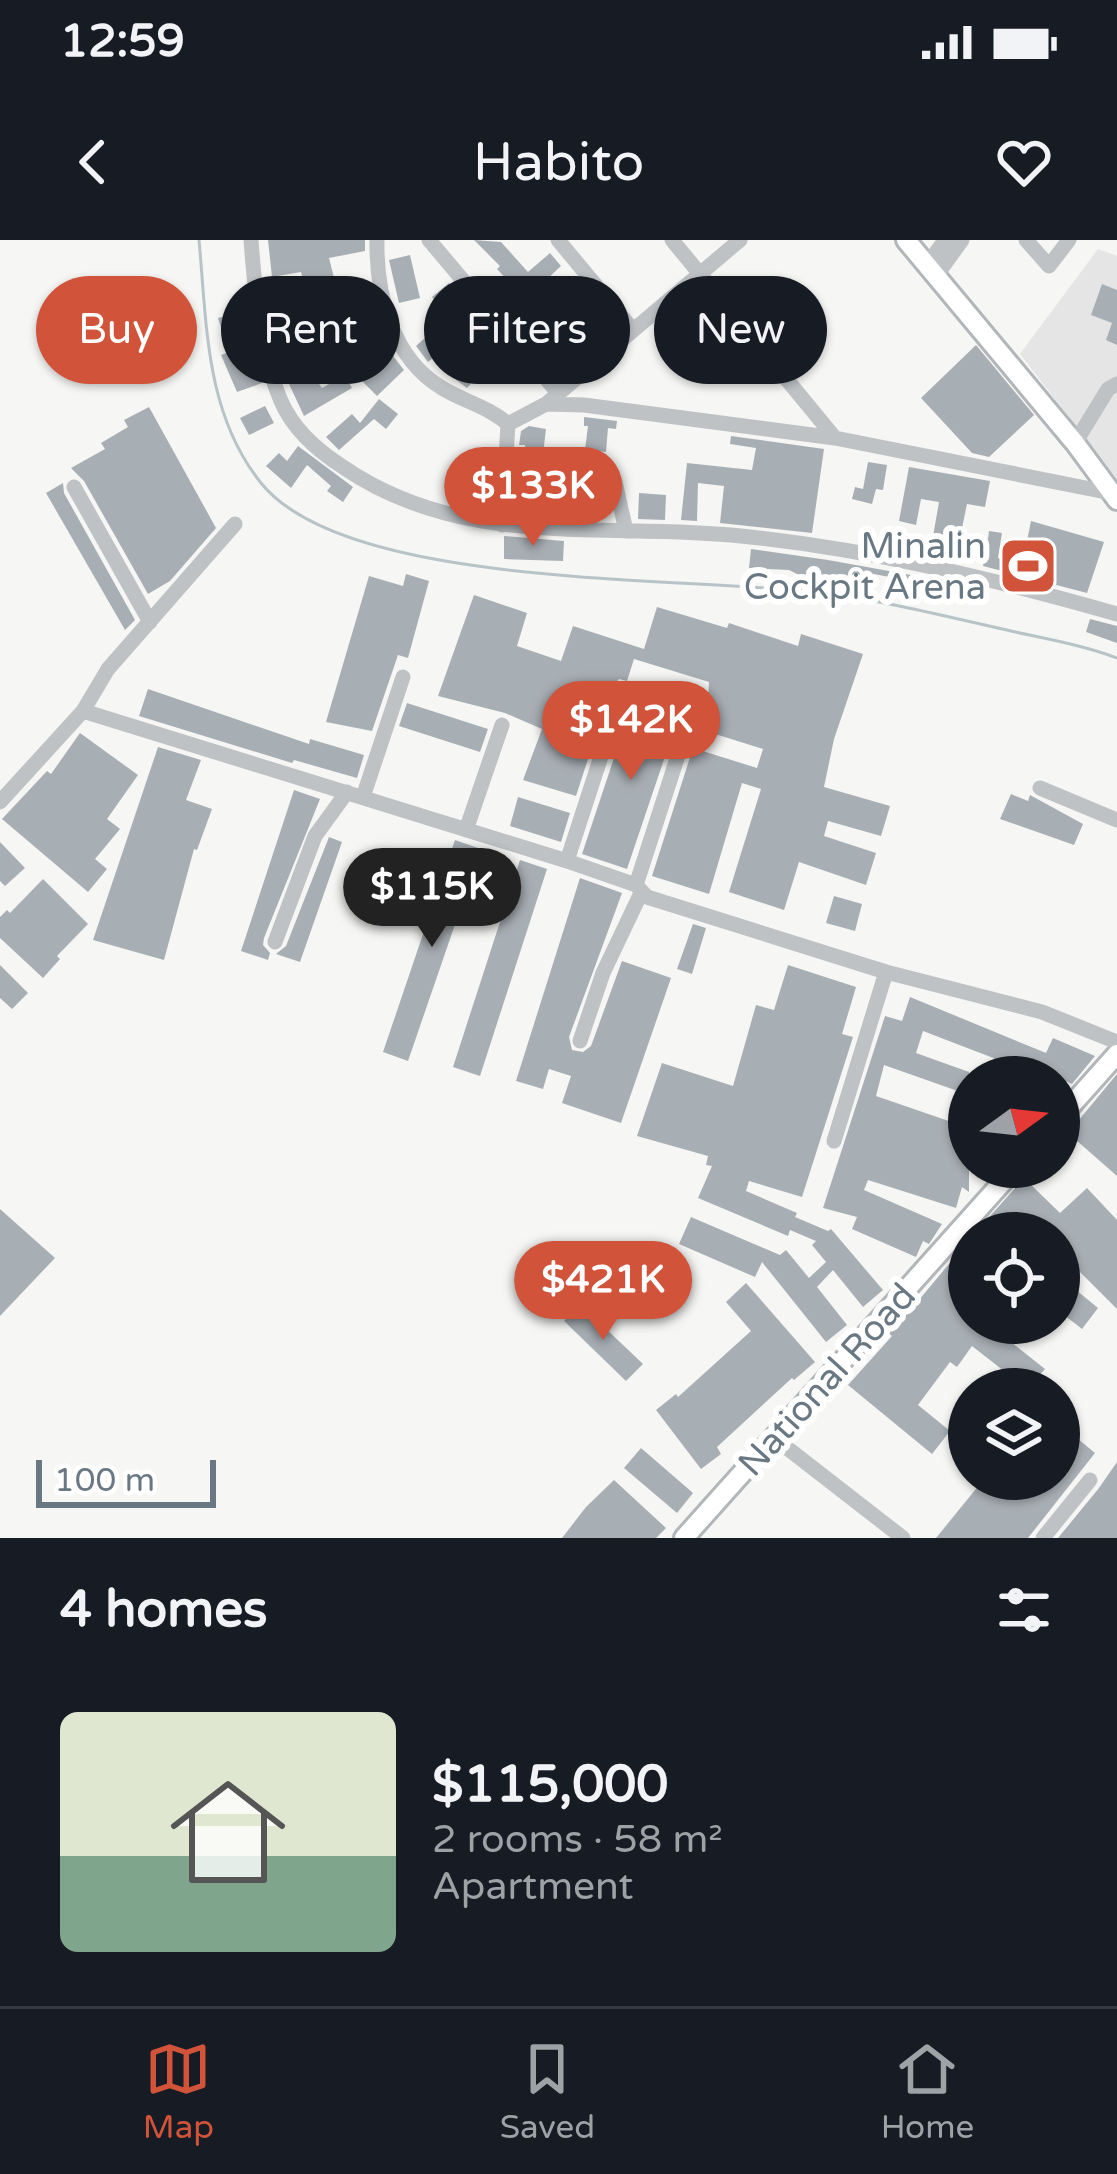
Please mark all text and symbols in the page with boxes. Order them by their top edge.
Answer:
text: 12:59 [60,15,185,69]
icon: back [60,129,126,195]
icon: heart [991,129,1057,195]
text: Habito [473,130,644,195]
chip: Buy [36,276,197,384]
chip: Rent [221,276,400,384]
chip: Filters [424,276,630,384]
chip: New [654,276,827,384]
pin: $133K [449,447,617,549]
text: $133K [471,462,595,509]
place label: Minalin Cockpit Arena [744,525,986,609]
sports icon: Minalin Cockpit Arena [997,535,1059,597]
pin: $142K [547,681,715,783]
text: $142K [569,696,693,743]
pin: $115K [348,848,516,950]
text: $115K [370,863,494,910]
north arrow [948,1056,1080,1188]
map controls [948,1056,1080,1500]
button: locate [948,1212,1080,1344]
pin: $421K [519,1241,687,1343]
text: $421K [541,1256,665,1303]
street label: National Road [729,1275,925,1485]
button: layers [948,1368,1080,1500]
scale bar [36,1454,216,1507]
text: 100 m [54,1461,155,1500]
icon: filters [991,1577,1057,1643]
text: 4 homes [60,1579,268,1641]
text: $115,000 [432,1754,668,1816]
icon: home [156,1760,300,1904]
text: 2 rooms · 58 m² [432,1816,723,1863]
text: Apartment [432,1863,633,1910]
tab: Map [143,2036,214,2147]
tab: Saved [500,2036,595,2147]
tab: Home [881,2036,974,2147]

